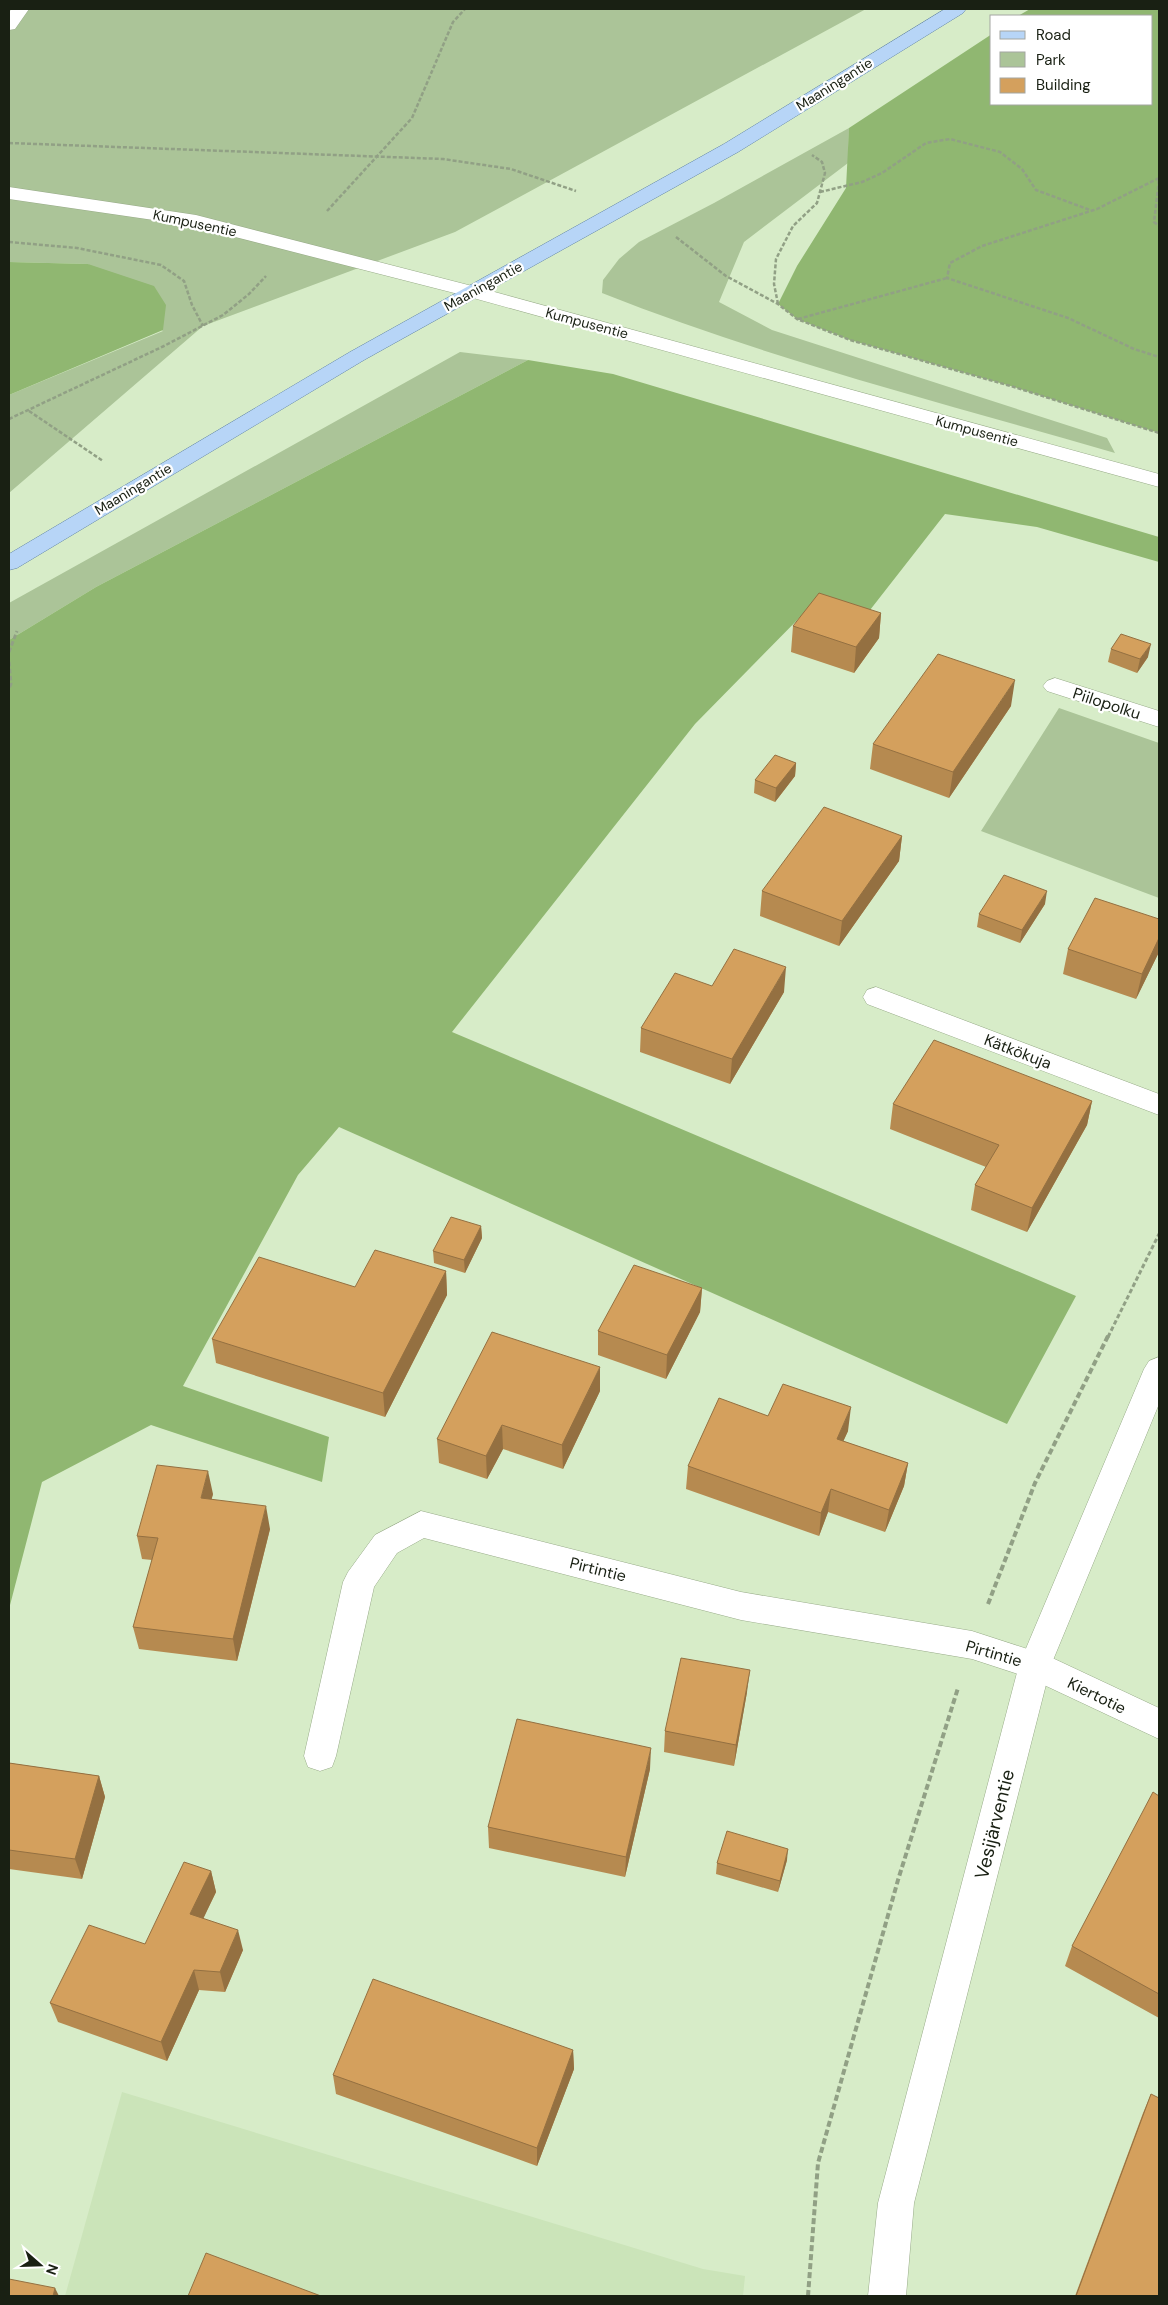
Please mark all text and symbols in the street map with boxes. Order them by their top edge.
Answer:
legend [990,15,1153,105]
text: Road [1036,25,1071,45]
text: Park [1036,50,1066,70]
street label: Maaningantie [792,53,876,115]
text: Building [1036,75,1091,95]
street label: Kumpusentie [152,205,239,241]
street label: Maaningantie [441,257,525,315]
street label: Kumpusentie [544,303,630,343]
street label: Kumpusentie [934,411,1020,451]
street label: Maaningantie [91,459,175,519]
street label: Piilopolku [1070,683,1144,724]
street label: Kätkökuja [981,1029,1055,1074]
street label: Pirtintie [567,1552,628,1587]
street label: Pirtintie [963,1635,1024,1672]
street label: Kiertotie [1064,1672,1130,1719]
street label: Vesijärventie [969,1767,1020,1882]
north arrow [15,2240,65,2290]
text: N [42,2262,62,2277]

